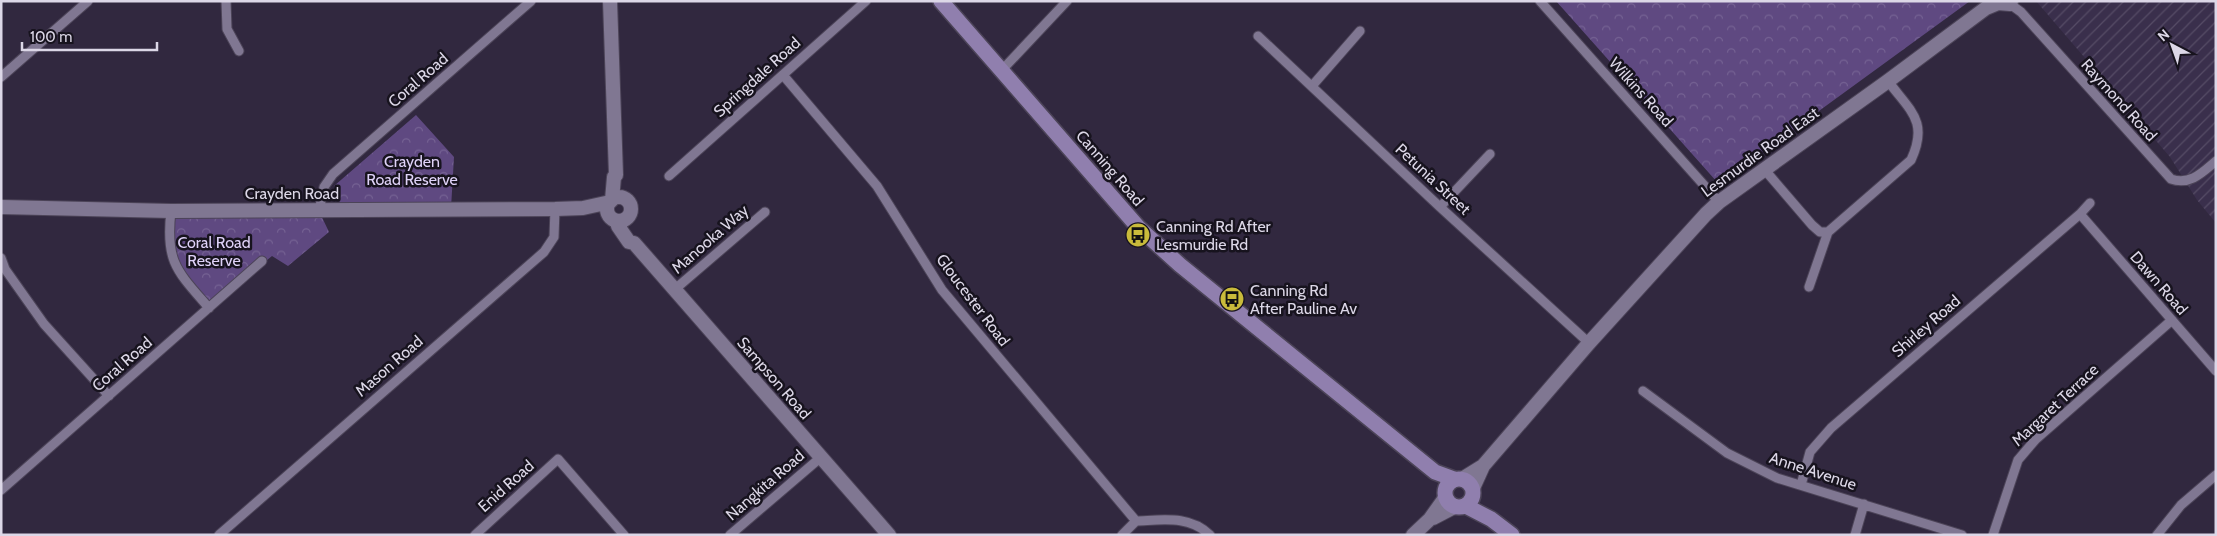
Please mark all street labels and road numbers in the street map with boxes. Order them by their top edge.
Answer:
street label: Springdale Road [710,33,804,121]
street label: Coral Road [384,49,452,111]
street label: Wilkins Road [1605,53,1677,131]
street label: Raymond Road [2077,55,2161,145]
street label: Lesmurdie Road East [1697,103,1823,201]
street label: Canning Road [1072,126,1148,210]
street label: Petunia Street [1392,139,1475,219]
street label: Crayden Road [245,184,339,203]
street label: Manooka Way [668,201,752,277]
street label: Dawn Road [2126,247,2192,319]
street label: Gloucester Road [932,250,1014,350]
street label: Shirley Road [1888,291,1964,361]
street label: Mason Road [351,332,427,400]
street label: Coral Road [88,333,156,395]
street label: Sampson Road [733,333,815,423]
street label: Margaret Terrace [2008,360,2102,450]
street label: Nangkita Road [722,446,808,524]
street label: Anne Avenue [1767,448,1859,494]
street label: Enid Road [474,456,538,516]

